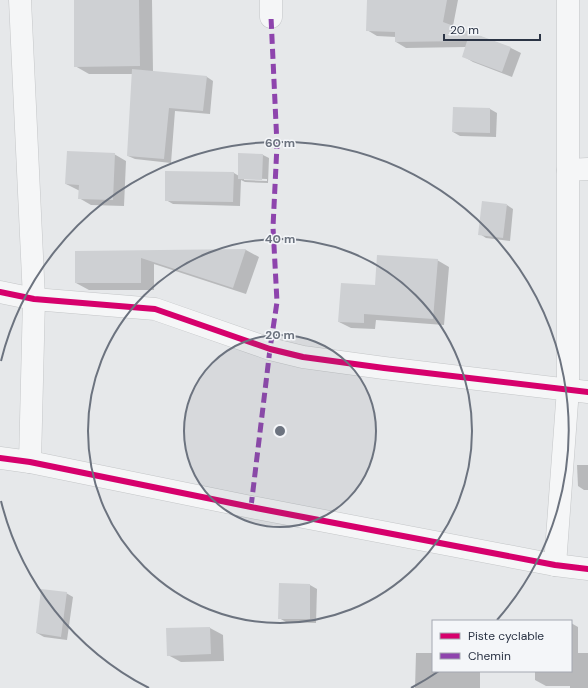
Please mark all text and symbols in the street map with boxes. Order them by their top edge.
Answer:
scale bar [444,16,540,42]
text: 20 m [450,22,479,38]
text: 60 m [265,135,295,151]
text: 40 m [265,231,295,247]
text: 20 m [265,327,295,343]
centre of rings [273,424,287,438]
legend [432,620,572,672]
text: Piste cyclable [468,628,544,644]
text: Chemin [468,648,511,664]

